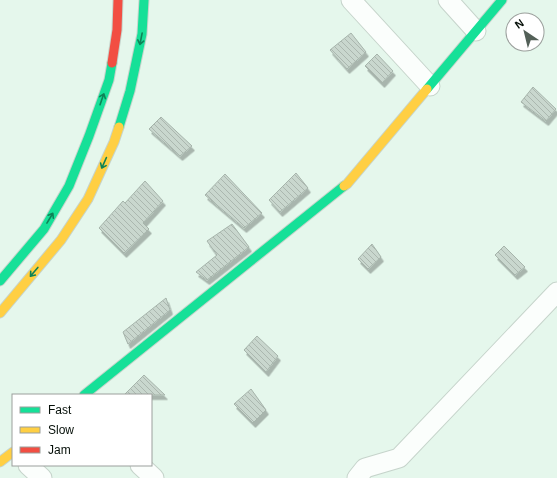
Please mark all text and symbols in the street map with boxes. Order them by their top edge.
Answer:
north arrow [505,12,545,52]
text: N [513,17,526,31]
one-way arrow [136,32,144,45]
one-way arrow [99,93,106,106]
one-way arrow [100,157,107,169]
one-way arrow [47,212,55,224]
one-way arrow [30,267,39,277]
legend [12,394,152,466]
text: Fast [48,403,72,417]
text: Slow [48,423,74,437]
text: Jam [48,443,71,457]

